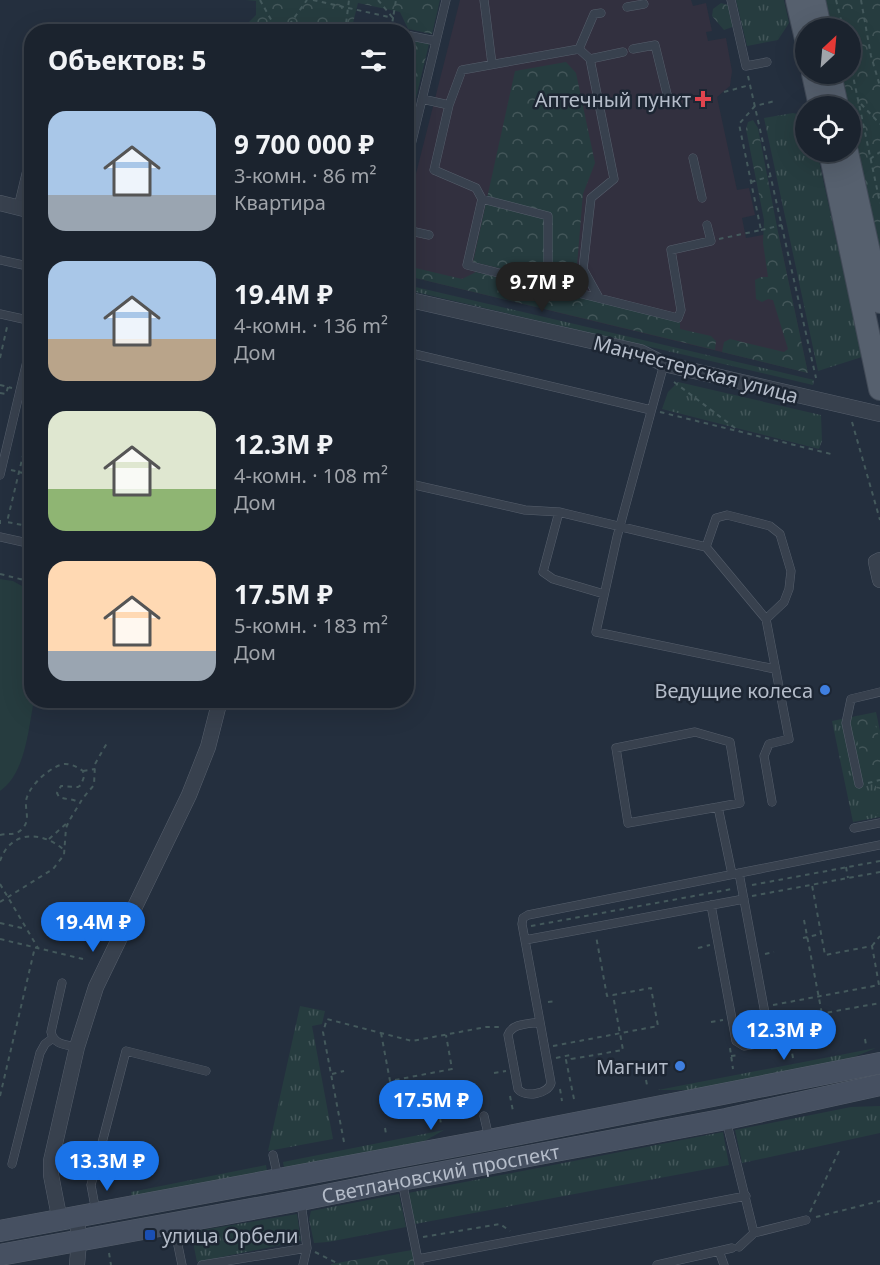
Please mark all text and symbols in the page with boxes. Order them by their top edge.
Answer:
north arrow [795,18,861,84]
map controls [795,18,861,162]
text: Объектов: 5 [48,42,206,78]
icon: filters [357,44,390,77]
place label: Аптечный пункт [535,86,691,113]
marker: Аптечный пункт [696,92,710,106]
button: locate [795,96,861,162]
text: 9 700 000 ₽ [234,126,374,162]
icon: home [96,135,168,207]
text: 3-комн. · 86 m² [234,162,377,189]
text: Квартира [234,189,326,216]
pin: 9.7M ₽ [493,262,591,313]
text: 9.7M ₽ [510,268,574,295]
text: 19.4M ₽ [234,276,333,312]
icon: home [96,285,168,357]
text: 4-комн. · 136 m² [234,312,388,339]
street label: Манчестерская улица [591,329,801,409]
text: Дом [234,339,276,366]
text: 12.3M ₽ [234,426,333,462]
icon: home [96,435,168,507]
text: 4-комн. · 108 m² [234,462,388,489]
text: Дом [234,489,276,516]
text: 17.5M ₽ [234,576,333,612]
icon: home [96,585,168,657]
text: 5-комн. · 183 m² [234,612,388,639]
text: Дом [234,639,276,666]
place label: Ведущие колеса [654,677,813,704]
marker: Ведущие колеса [818,683,832,697]
pin: 19.4M ₽ [38,902,148,953]
text: 19.4M ₽ [55,908,131,935]
pin: 12.3M ₽ [729,1010,839,1061]
text: 12.3M ₽ [746,1016,822,1043]
place label: Магнит [596,1053,668,1080]
marker: Магнит [673,1059,687,1073]
pin: 17.5M ₽ [376,1080,486,1131]
text: 17.5M ₽ [393,1086,469,1113]
street label: Светлановский проспект [319,1137,562,1209]
pin: 13.3M ₽ [52,1141,162,1192]
text: 13.3M ₽ [69,1147,145,1174]
place label: улица Орбели [162,1222,298,1249]
marker: улица Орбели [143,1228,157,1242]

